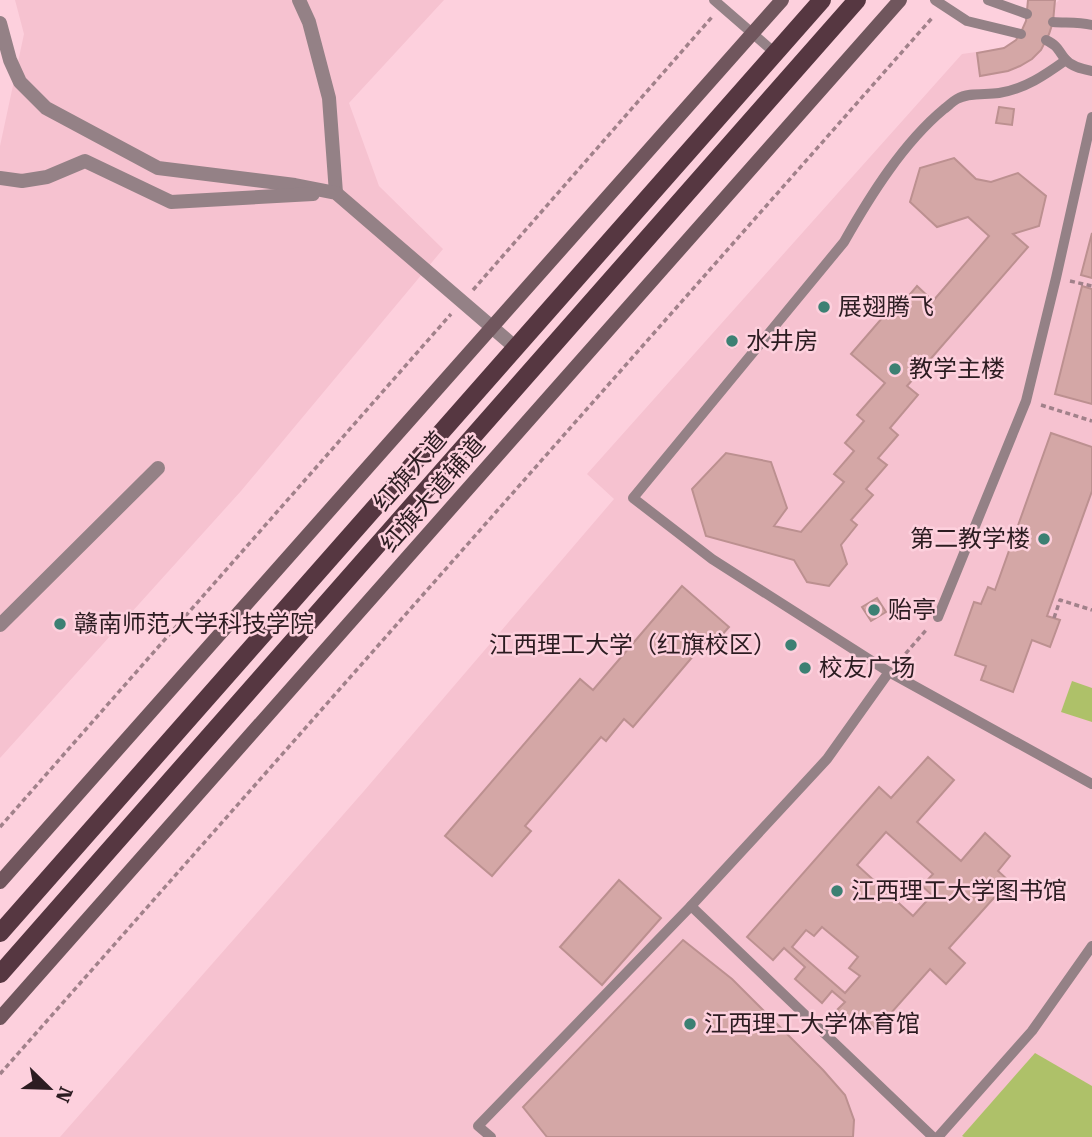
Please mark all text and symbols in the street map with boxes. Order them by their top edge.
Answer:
place label: 展翅腾飞 [838,293,934,321]
marker: 展翅腾飞 [816,299,832,315]
place label: 水井房 [746,327,818,355]
marker: 水井房 [724,333,740,349]
place label: 教学主楼 [909,355,1005,383]
marker: 教学主楼 [887,361,903,377]
street label: 红旗大道 [368,426,452,516]
street label: 红旗大道辅道 [375,430,491,558]
place label: 第二教学楼 [910,525,1030,553]
marker: 第二教学楼 [1036,531,1052,547]
place label: 贻亭 [888,596,936,624]
marker: 贻亭 [866,602,882,618]
place label: 赣南师范大学科技学院 [74,610,314,638]
marker: 赣南师范大学科技学院 [52,616,68,632]
place label: 江西理工大学（红旗校区） [489,631,777,659]
marker: 江西理工大学（红旗校区） [783,637,799,653]
place label: 校友广场 [819,654,915,682]
marker: 校友广场 [797,660,813,676]
place label: 江西理工大学图书馆 [851,877,1067,905]
marker: 江西理工大学图书馆 [829,883,845,899]
place label: 江西理工大学体育馆 [704,1010,920,1038]
marker: 江西理工大学体育馆 [682,1016,698,1032]
north arrow [14,1053,84,1123]
text: N [51,1083,78,1106]

